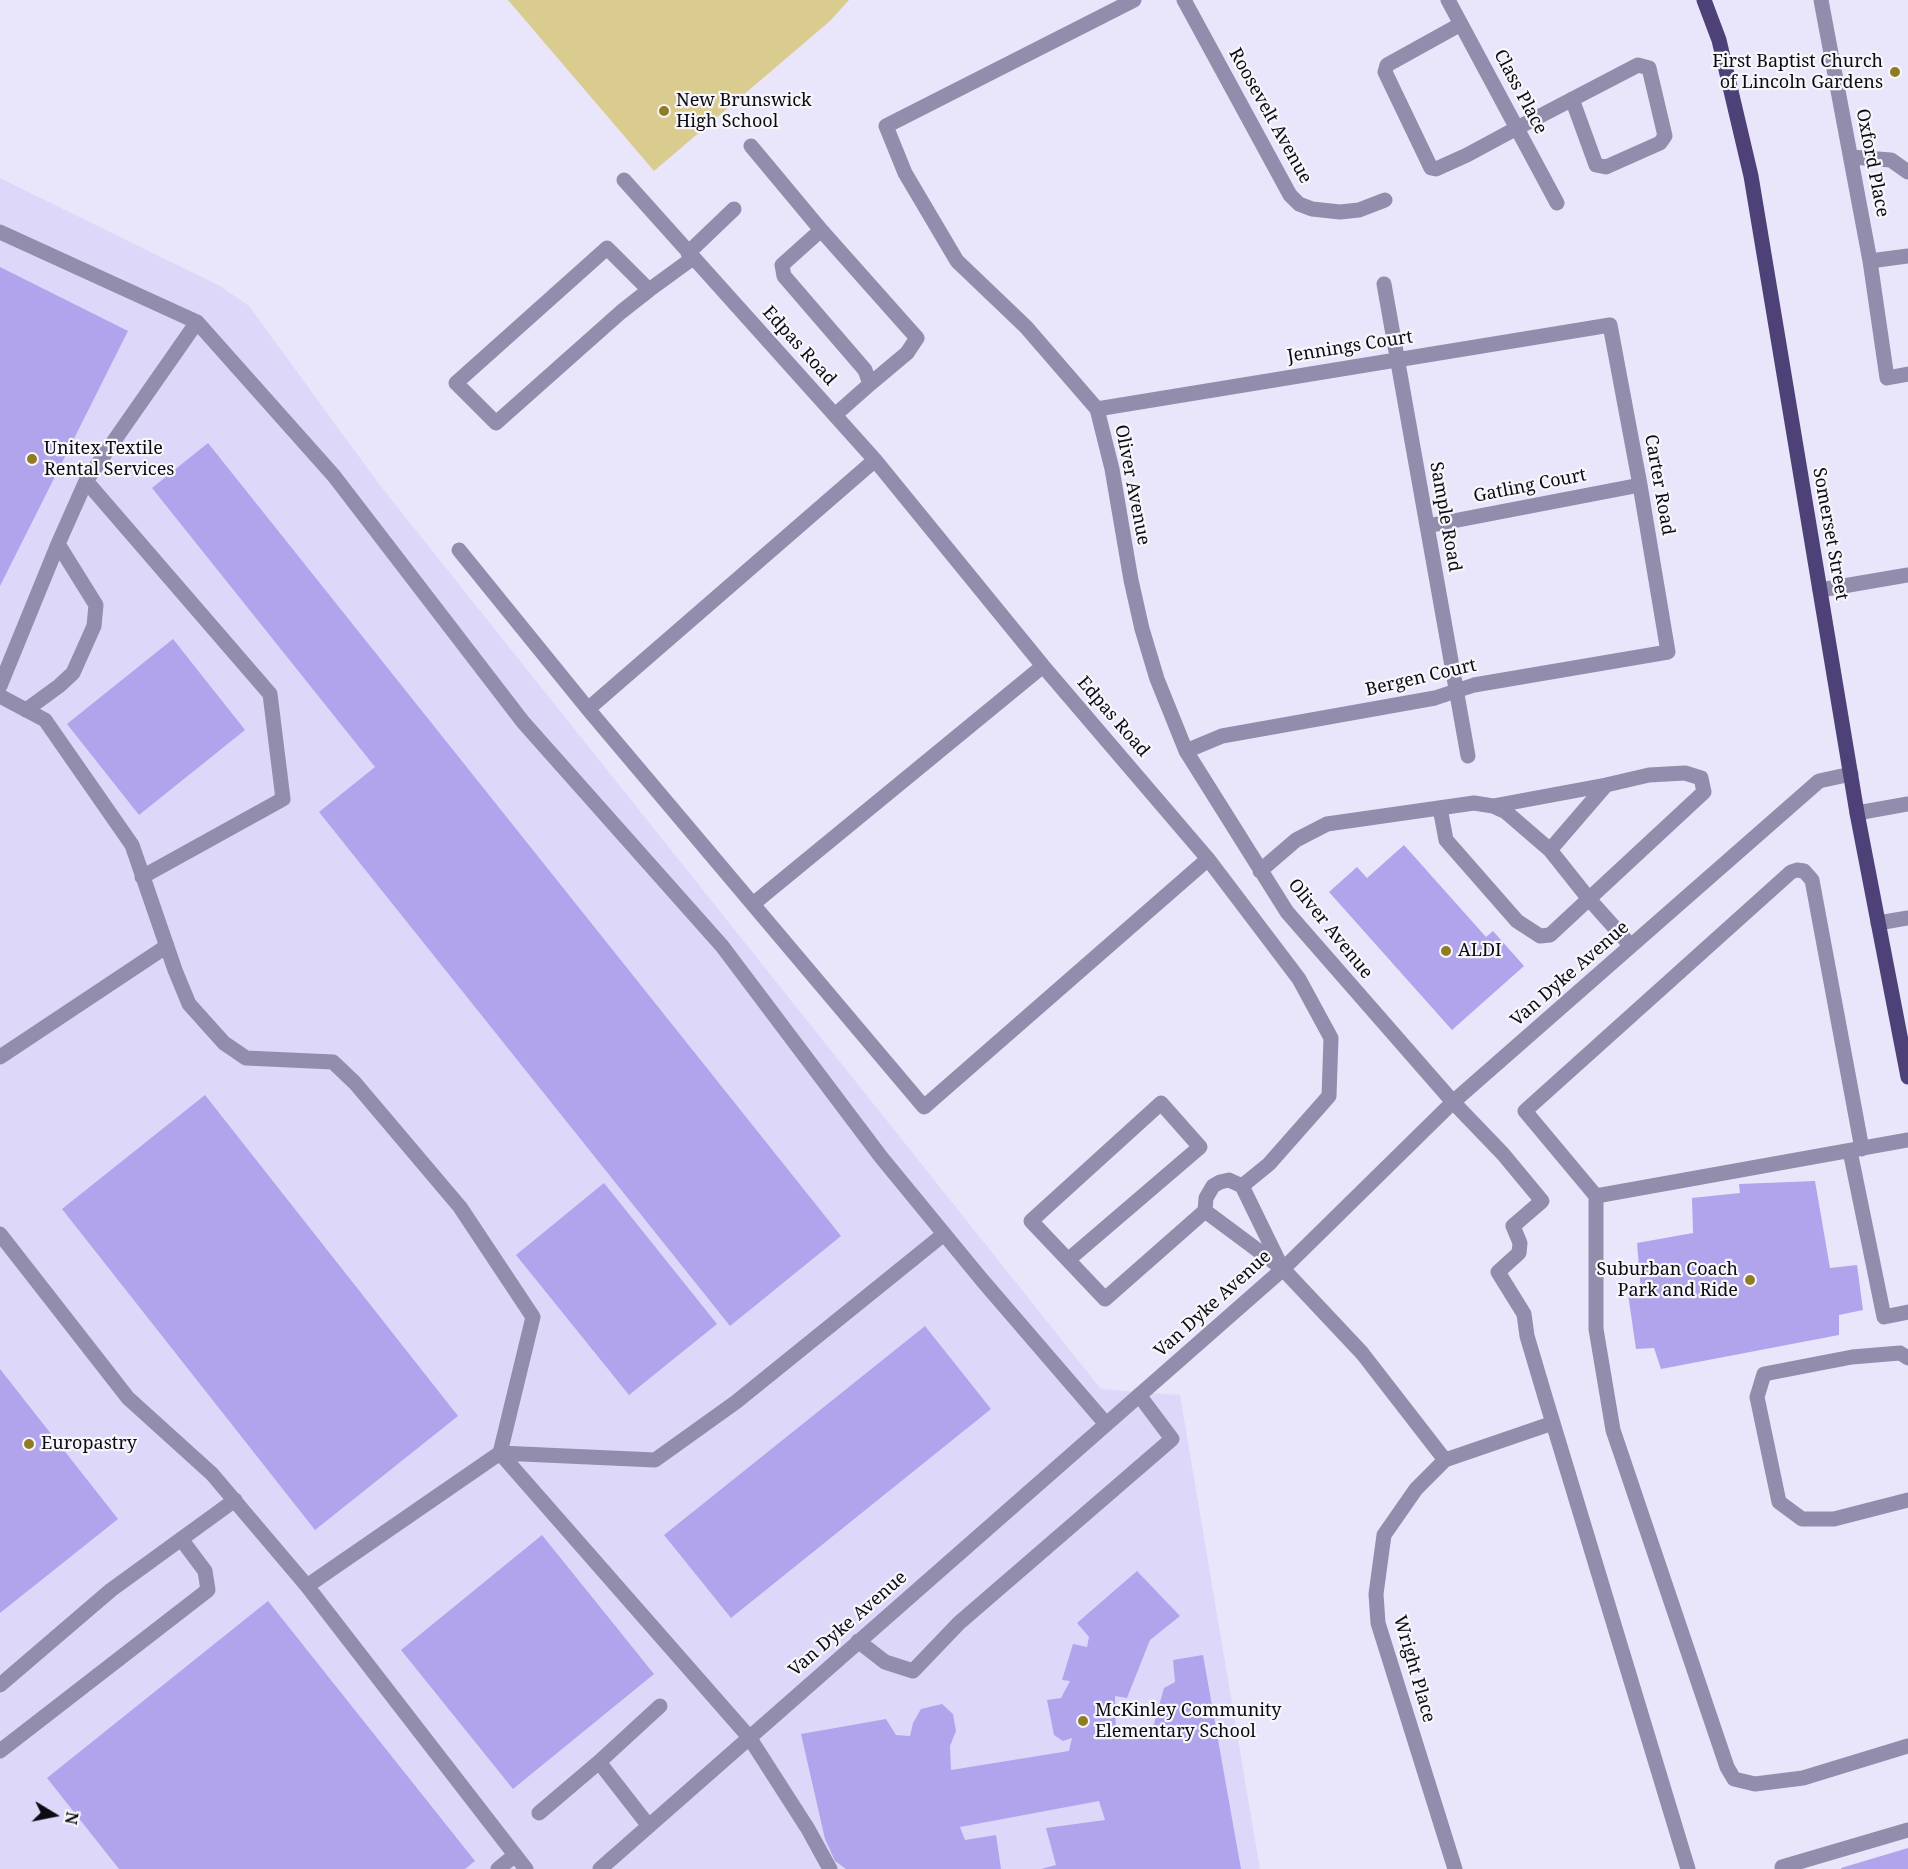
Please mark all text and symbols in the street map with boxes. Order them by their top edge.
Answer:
street label: Roosevelt Avenue [1224,45,1316,187]
street label: Class Place [1489,46,1551,138]
place label: First Baptist Church of Lincoln Gardens [1712,51,1883,94]
marker: First Baptist Church of Lincoln Gardens [1888,65,1902,79]
place label: New Brunswick High School [676,90,812,132]
marker: New Brunswick High School [657,104,671,118]
street label: Oxford Place [1851,107,1893,219]
street label: Edpas Road [758,302,840,390]
street label: Jennings Court [1286,326,1414,368]
street label: Oliver Avenue [1110,423,1154,547]
street label: Carter Road [1639,433,1679,537]
place label: Unitex Textile Rental Services [44,438,174,480]
marker: Unitex Textile Rental Services [25,452,39,466]
street label: Sample Road [1425,460,1465,574]
street label: Gatling Court [1472,464,1588,508]
street label: Somerset Street [1808,466,1852,602]
street label: Bergen Court [1363,655,1479,701]
street label: Edpas Road [1072,672,1154,762]
street label: Oliver Avenue [1283,875,1377,983]
street label: Van Dyke Avenue [1506,917,1634,1031]
place label: ALDI [1458,940,1502,962]
marker: ALDI [1439,944,1453,958]
street label: Van Dyke Avenue [1150,1246,1276,1362]
place label: Suburban Coach Park and Ride [1596,1259,1738,1302]
marker: Suburban Coach Park and Ride [1743,1273,1757,1287]
place label: Europastry [41,1433,137,1455]
marker: Europastry [22,1437,36,1451]
street label: Van Dyke Avenue [784,1567,912,1681]
street label: Wright Place [1388,1613,1440,1725]
place label: McKinley Community Elementary School [1095,1700,1282,1742]
marker: McKinley Community Elementary School [1076,1714,1090,1728]
north arrow [24,1785,84,1845]
text: N [60,1810,84,1826]

